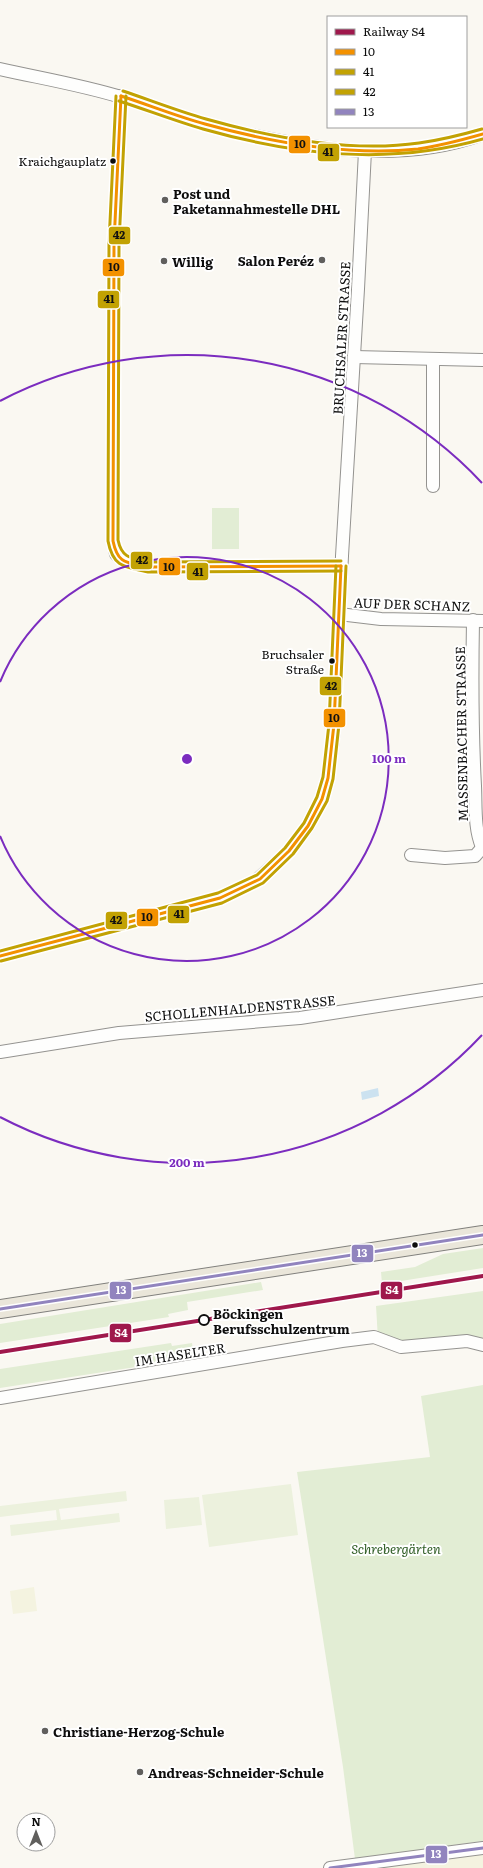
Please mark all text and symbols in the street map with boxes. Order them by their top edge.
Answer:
legend [327,16,467,128]
text: Railway S4 [363,22,425,40]
text: 10 [363,42,375,60]
text: 41 [363,62,375,80]
text: 42 [363,82,376,100]
text: 13 [363,102,374,120]
line badge: 10 [288,135,311,154]
text: 10 [294,135,306,151]
line badge: 41 [317,143,340,162]
text: 41 [322,143,334,159]
place label: Kraichgauplatz [19,152,106,170]
marker: Kraichgauplatz [108,156,118,166]
place label: Post und Paketannahmestelle DHL [173,184,340,218]
marker: Post und Paketannahmestelle DHL [160,195,170,205]
line badge: 42 [108,226,131,245]
text: 42 [113,226,125,242]
place label: Salon Peréz [238,251,314,270]
place label: Willig [172,252,213,271]
marker: Salon Peréz [317,255,327,265]
marker: Willig [159,256,169,266]
line badge: 10 [102,258,125,277]
text: 10 [108,258,120,274]
street label: BRUCHSALER STRASSE [328,261,354,415]
line badge: 41 [97,290,120,309]
text: 41 [103,290,115,306]
line badge: 42 [130,551,153,570]
text: 42 [136,551,148,567]
line badge: 10 [158,557,181,576]
text: 10 [163,558,175,574]
line badge: 41 [186,562,209,581]
text: 41 [192,563,204,579]
street label: AUF DER SCHANZ [353,592,471,616]
place label: Bruchsaler Straße [261,645,324,678]
street label: MASSENBACHER STRASSE [450,646,472,822]
marker: Bruchsaler Straße [327,656,337,666]
line badge: 42 [319,676,342,696]
text: 42 [325,677,337,693]
line badge: 10 [323,708,346,728]
text: 10 [328,709,340,725]
text: 100 m [372,749,406,767]
centre of rings [180,752,194,766]
line badge: 41 [167,905,190,924]
text: 41 [173,905,185,921]
line badge: 10 [136,908,159,927]
text: 10 [141,908,153,924]
line badge: 42 [105,911,128,930]
text: 42 [110,911,122,927]
street label: SCHOLLENHALDENSTRASSE [144,990,336,1026]
text: 200 m [169,1153,205,1171]
unlabelled marker [410,1240,420,1250]
line badge: 13 [351,1244,374,1263]
text: 13 [357,1244,367,1260]
line badge: 13 [109,1281,132,1300]
text: 13 [116,1281,126,1297]
line badge: S4 [380,1281,403,1300]
text: S4 [385,1281,399,1297]
place label: Böckingen Berufsschulzentrum [213,1304,350,1338]
marker: Böckingen Berufsschulzentrum [198,1314,210,1326]
line badge: S4 [109,1323,132,1343]
text: S4 [114,1324,128,1340]
street label: IM HASELTER [133,1337,227,1371]
park label: Schrebergärten [351,1539,441,1558]
place label: Christiane-Herzog-Schule [53,1722,224,1741]
marker: Christiane-Herzog-Schule [40,1726,50,1736]
place label: Andreas-Schneider-Schule [148,1763,324,1782]
marker: Andreas-Schneider-Schule [135,1767,145,1777]
north arrow [16,1812,56,1852]
text: N [31,1813,41,1829]
line badge: 13 [425,1845,448,1864]
text: 13 [431,1845,441,1861]

